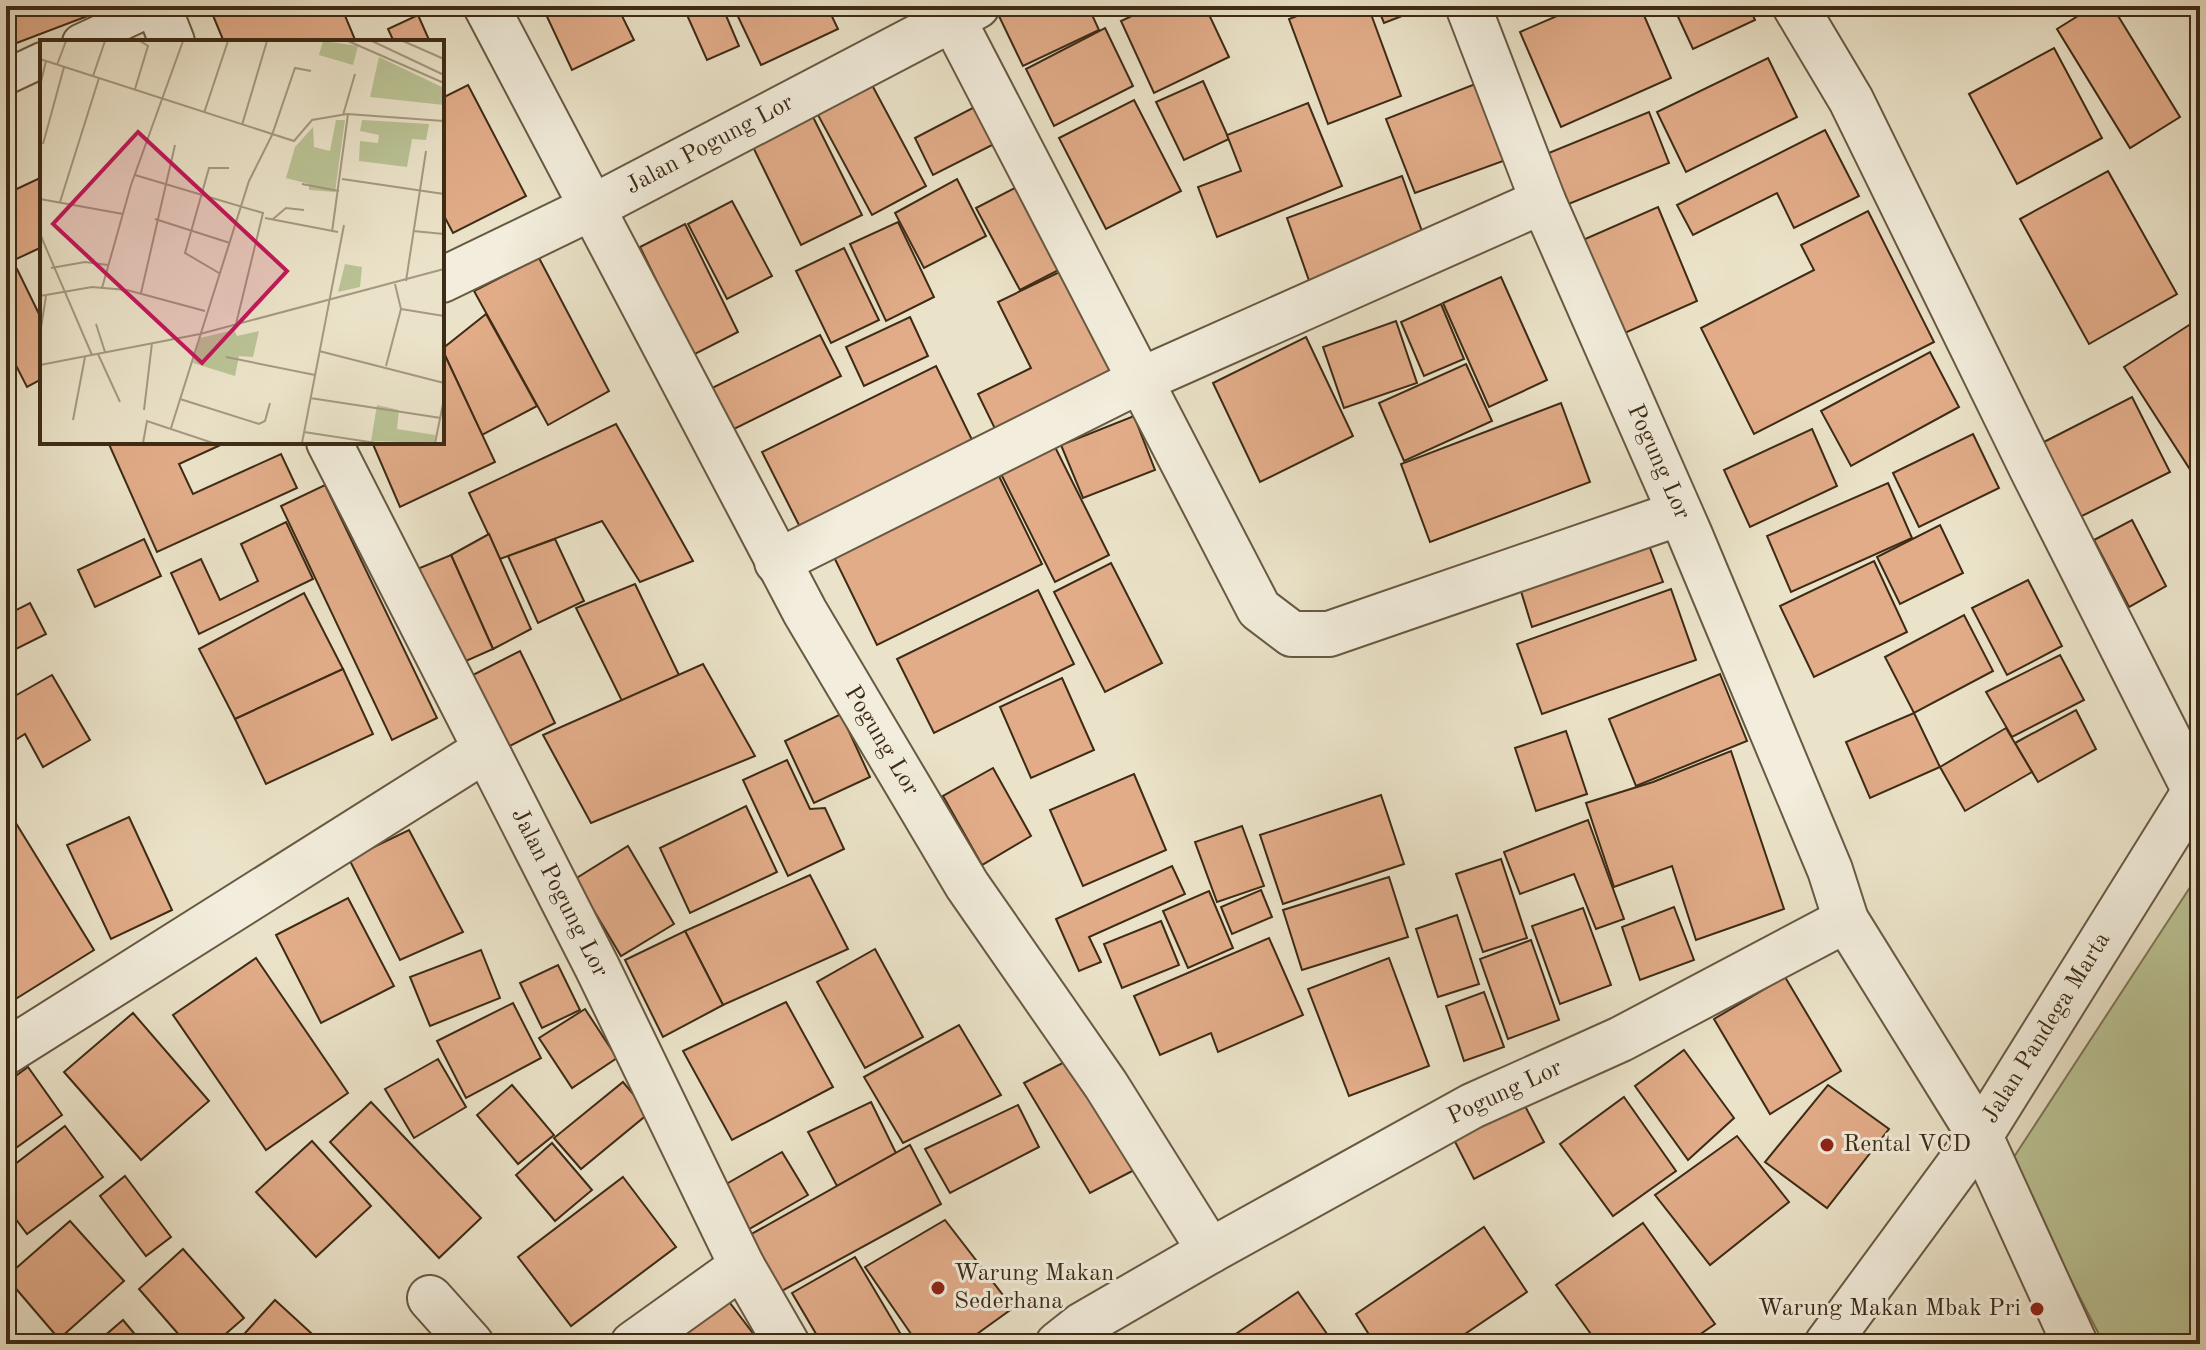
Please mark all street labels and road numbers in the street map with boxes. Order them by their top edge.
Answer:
street label: Jalan Pogung Lor [622,91,798,199]
street label: Pogung Lor [1622,401,1694,523]
street label: Pogung Lor [839,682,923,800]
street label: Jalan Pogung Lor [506,805,612,981]
street label: Jalan Pandega Marta [1979,928,2116,1128]
street label: Pogung Lor [1444,1056,1566,1130]

